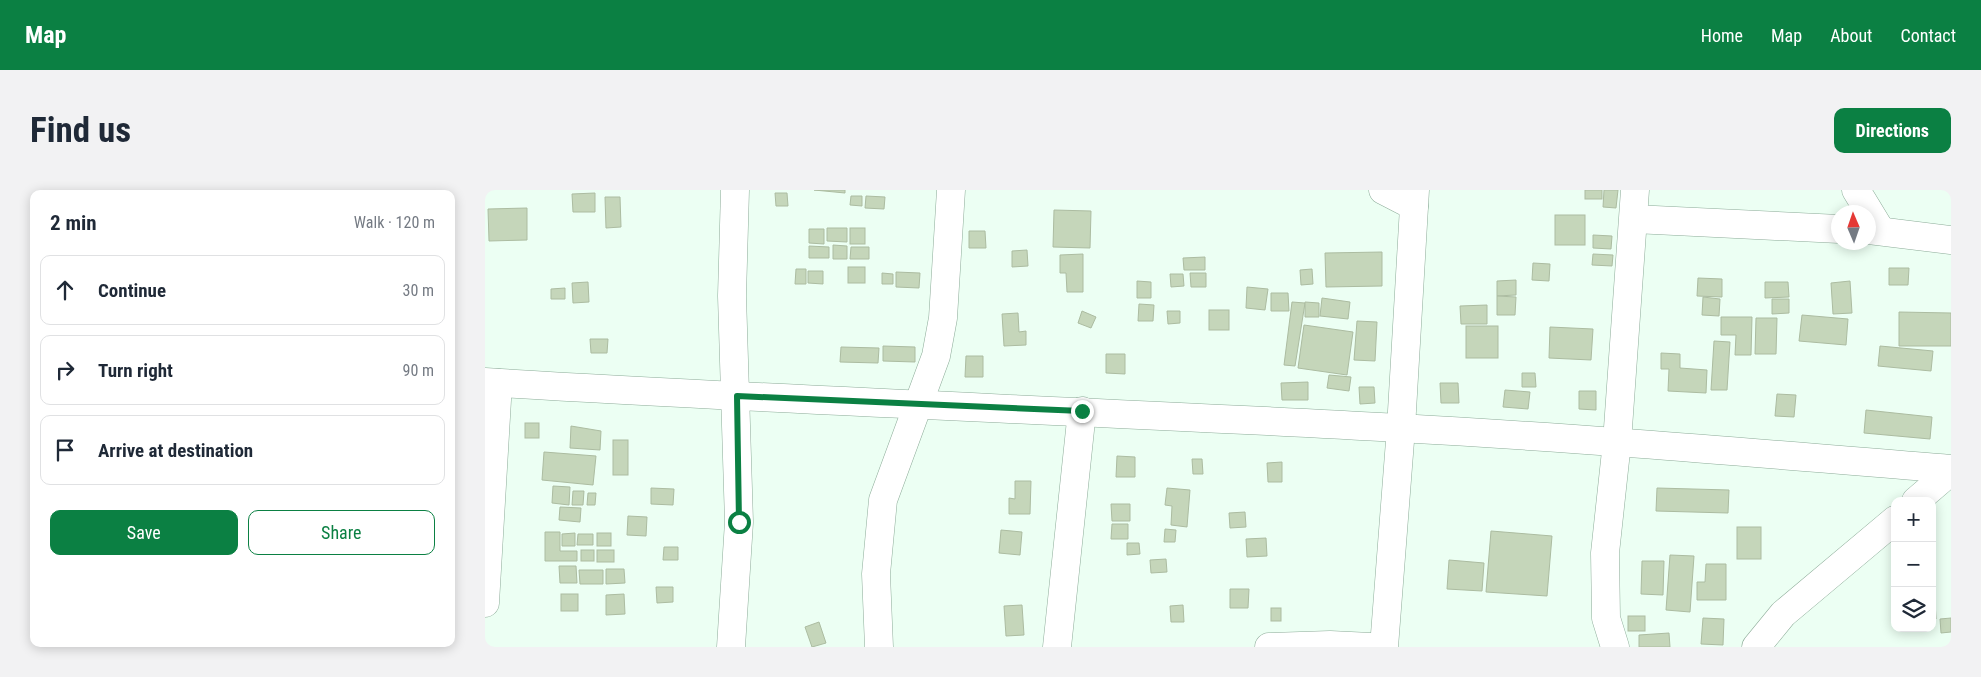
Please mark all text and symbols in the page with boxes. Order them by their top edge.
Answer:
text: Map [25,21,66,49]
text: Home [1701,25,1743,46]
text: Map [1771,25,1802,46]
text: About [1830,25,1872,46]
text: Contact [1900,25,1956,46]
button: Directions [1834,108,1951,153]
text: Find us [30,110,131,151]
north arrow [1831,205,1876,250]
text: 2 min [50,211,97,235]
text: Walk · 120 m [354,213,435,232]
icon: ahead [51,276,79,304]
text: Continue [98,279,166,302]
text: 30 m [402,281,434,300]
icon: right [51,356,79,384]
text: Turn right [98,359,173,382]
text: 90 m [402,361,434,380]
route end [1071,400,1094,423]
icon: arrive [51,436,79,464]
text: Arrive at destination [98,439,253,462]
map controls [1891,497,1936,632]
button: + [1891,497,1936,542]
button: Save [50,510,238,555]
button: Share [248,510,435,555]
route start [728,511,751,534]
button: − [1891,542,1936,587]
button: layers [1891,587,1936,632]

